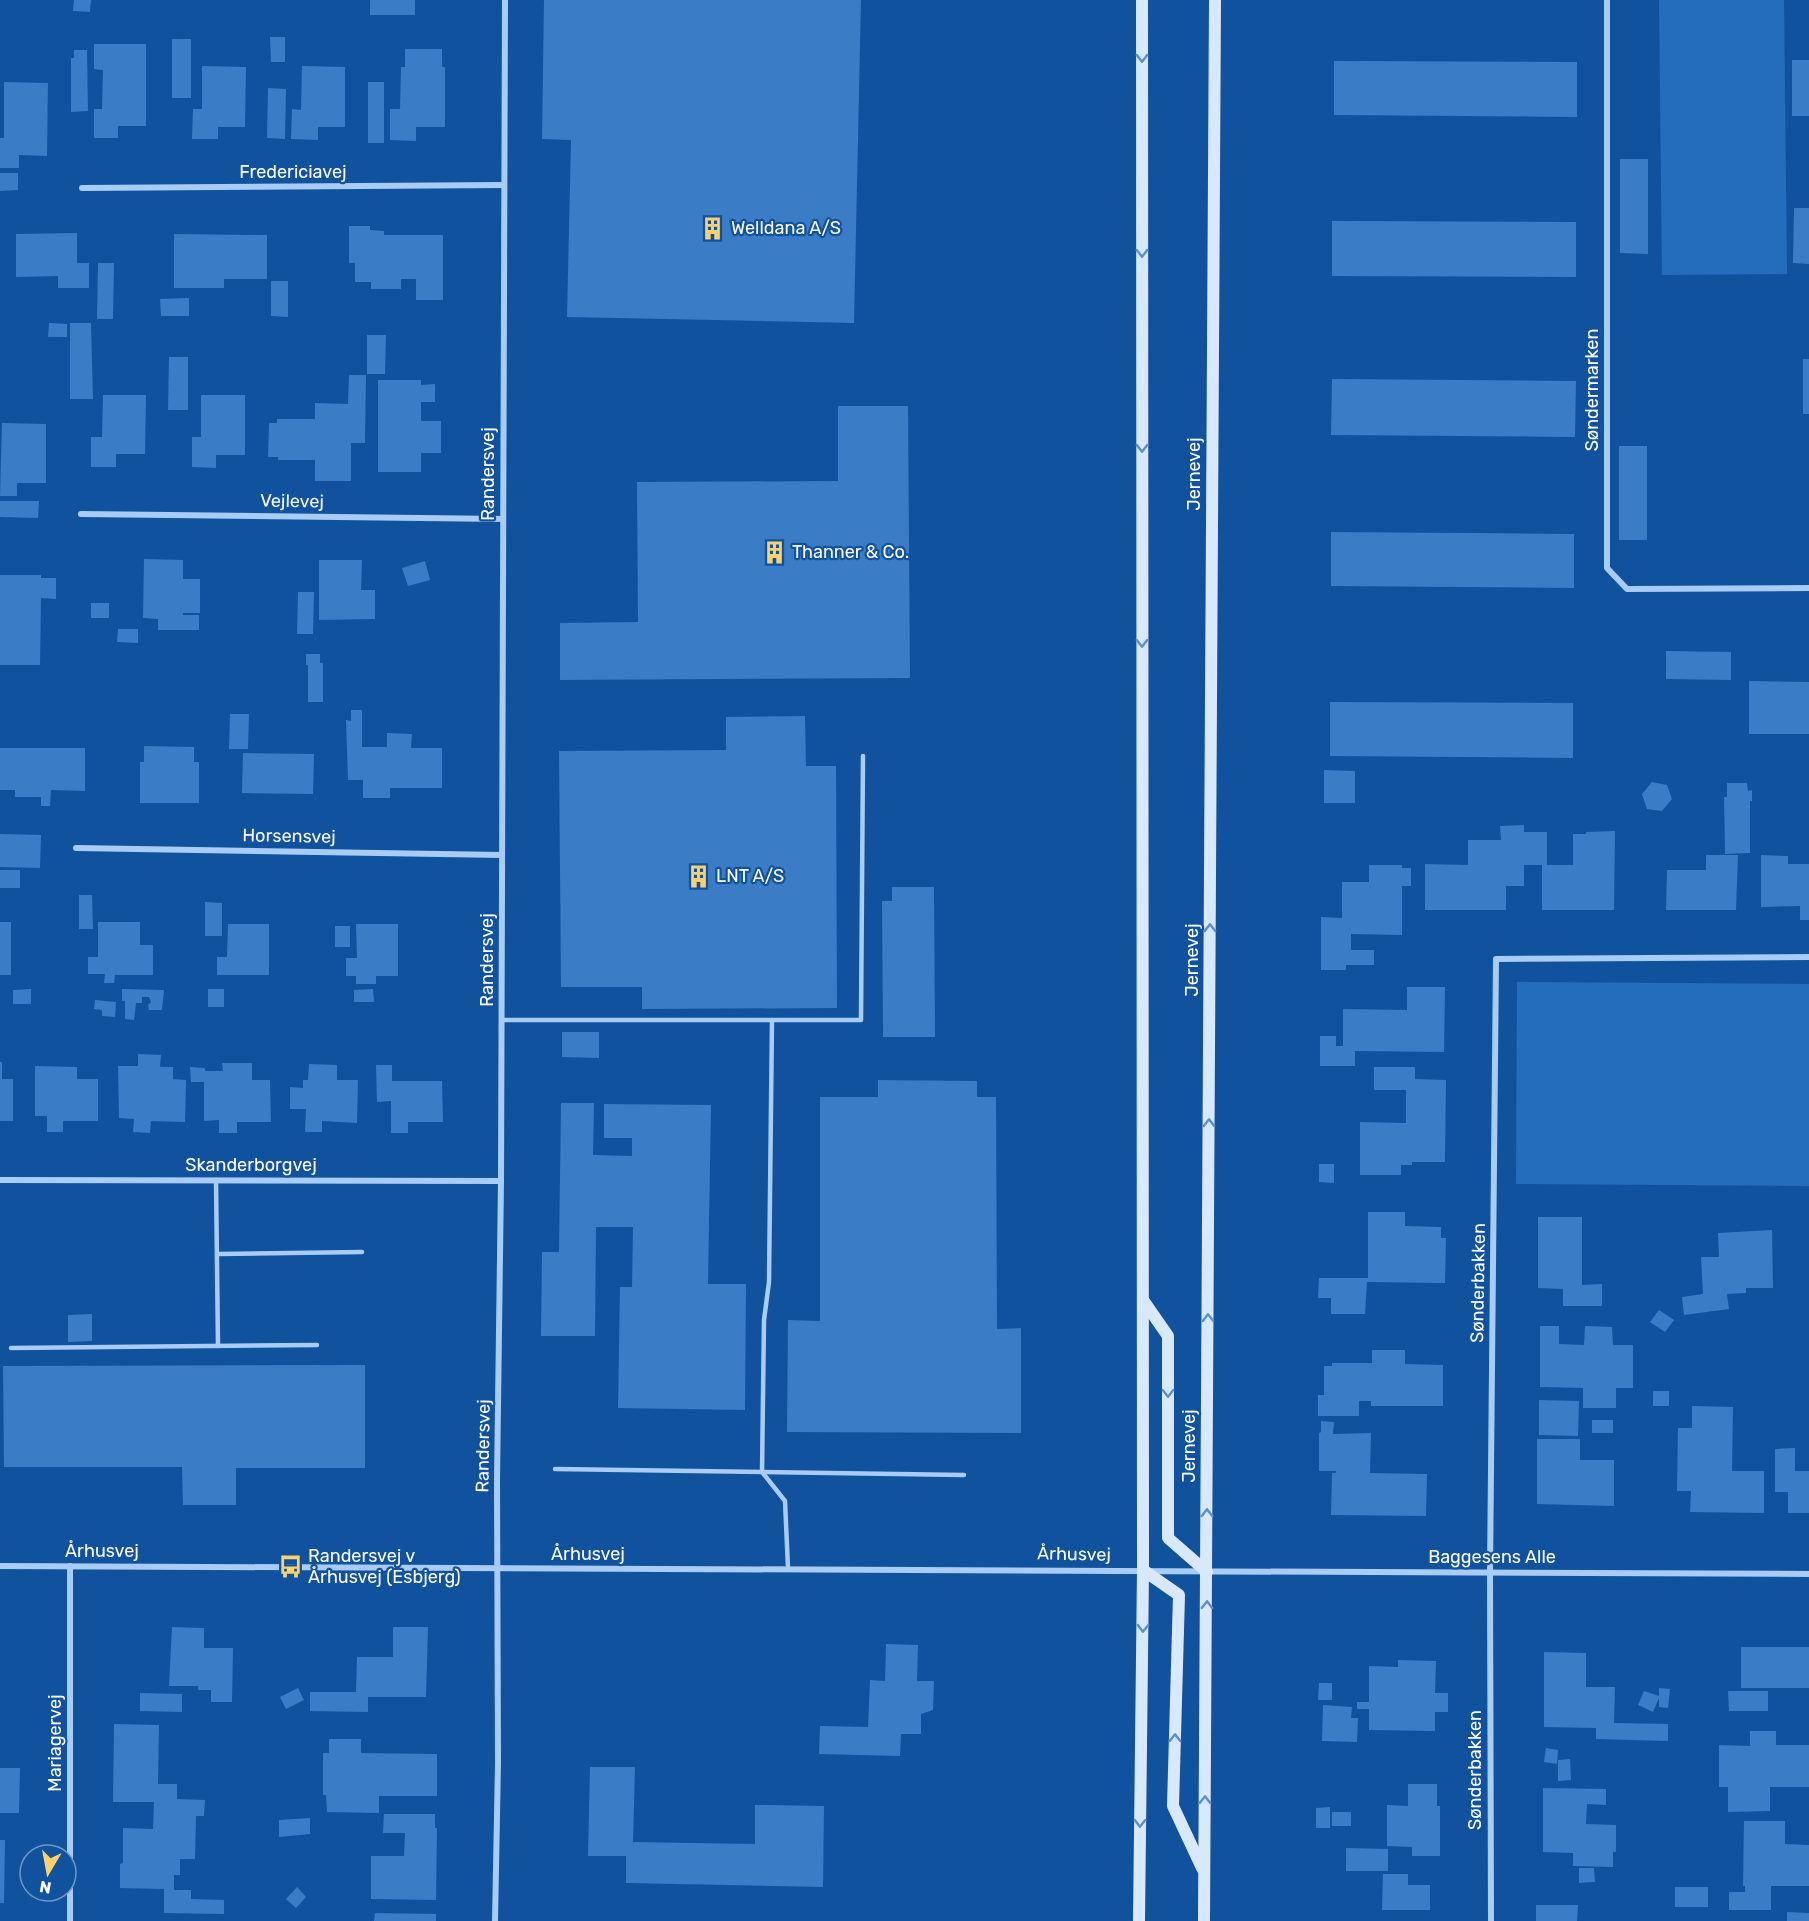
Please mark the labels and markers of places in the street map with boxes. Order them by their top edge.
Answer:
building icon: Welldana A/S [700,215,726,241]
place label: Welldana A/S [731,217,841,239]
building icon: Thanner & Co. [761,539,787,565]
place label: Thanner & Co. [792,541,909,563]
building icon: LNT A/S [685,863,711,889]
place label: LNT A/S [716,865,784,887]
place label: Randersvej v Århusvej (Esbjerg) [308,1545,461,1588]
bus stop icon: Randersvej v Århusvej (Esbjerg) [277,1553,303,1579]

